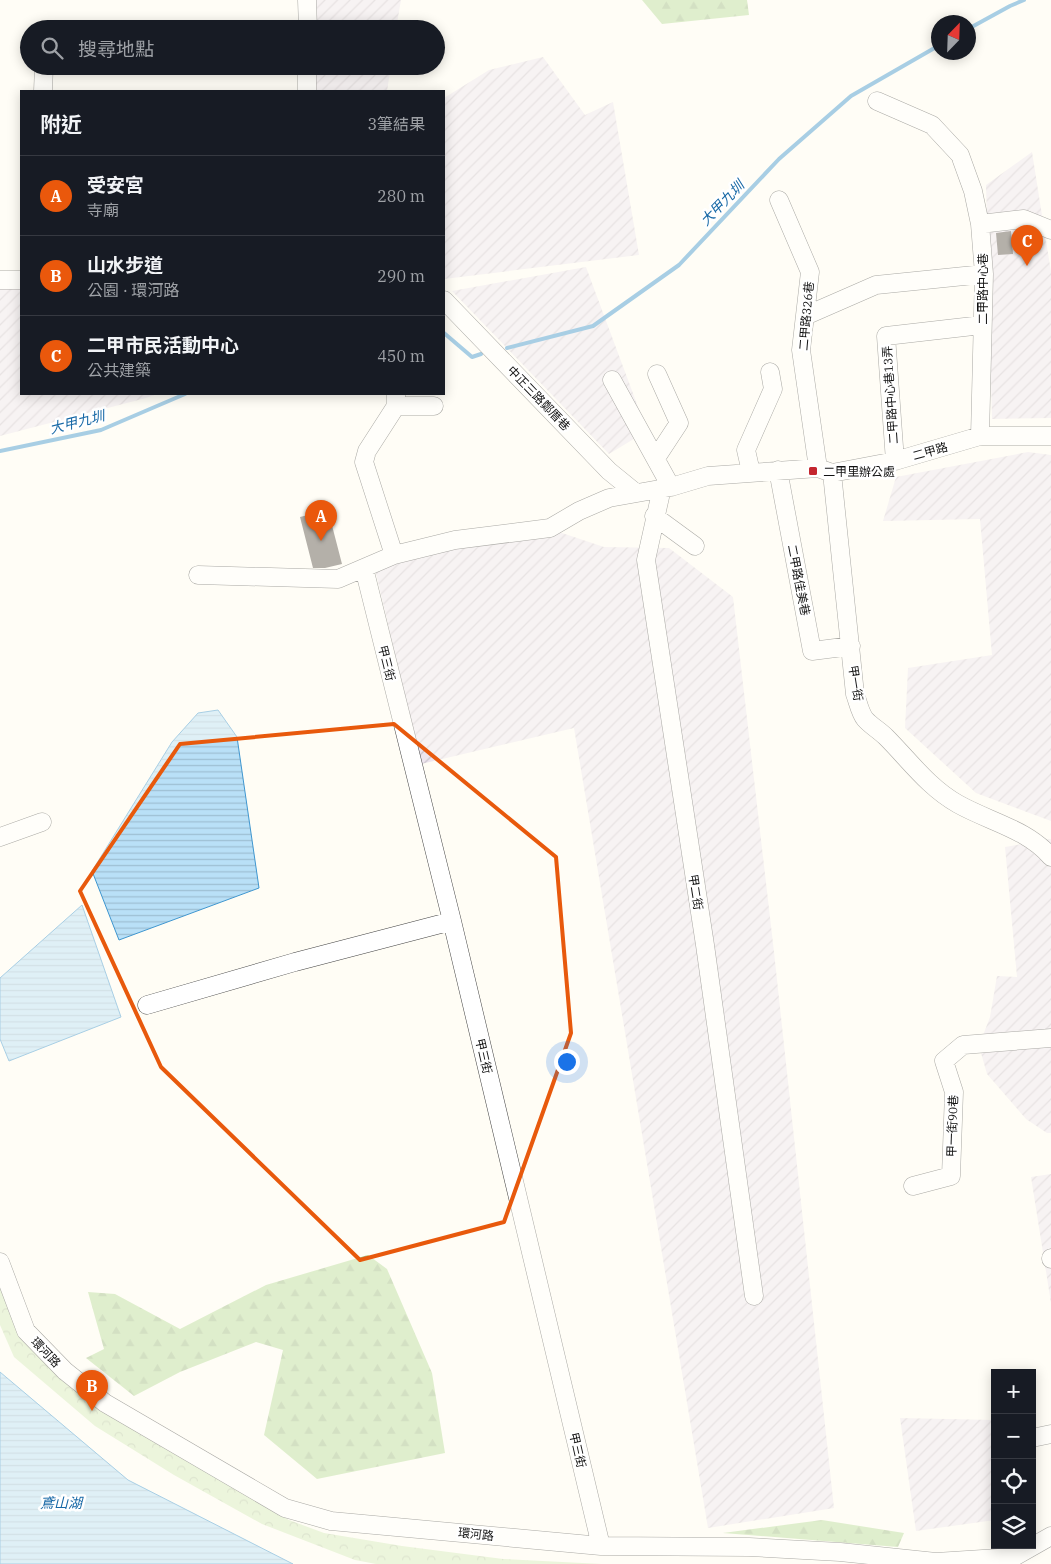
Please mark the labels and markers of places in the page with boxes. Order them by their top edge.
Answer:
pin: C [1011,225,1043,266]
place label: 二甲里辦公處 [823,464,895,479]
marker: 二甲里辦公處 [807,465,819,477]
pin: A [305,500,337,541]
pin: B [76,1370,108,1411]

